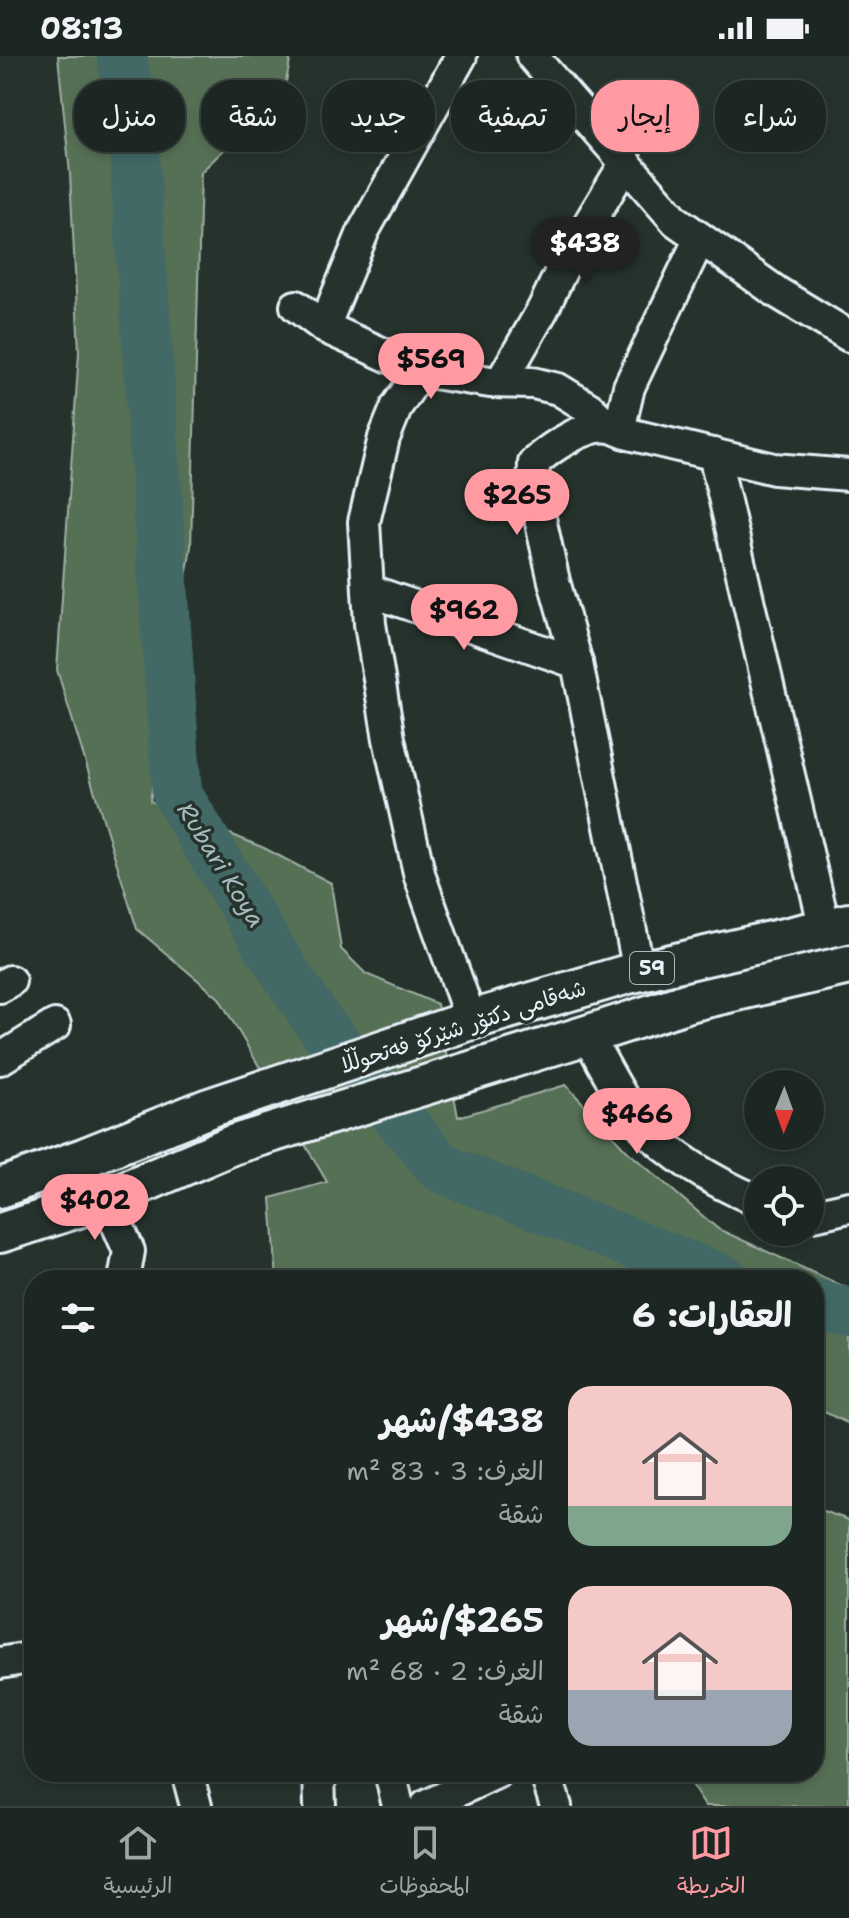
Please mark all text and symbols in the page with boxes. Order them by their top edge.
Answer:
text: 08:13 [40,8,123,49]
chip: منزل [74,80,185,152]
chip: شقة [201,80,306,152]
chip: جديد [322,80,435,152]
chip: تصفية [451,80,575,152]
chip: إيجار [591,80,699,152]
chip: شراء [715,80,826,152]
pin: $438 [538,217,632,285]
text: $438 [550,225,620,260]
pin: $569 [384,333,478,401]
text: $569 [396,341,466,376]
pin: $265 [470,469,564,537]
text: $265 [482,477,552,512]
pin: $962 [417,584,511,652]
text: $962 [429,592,499,627]
water label: Rubari Koya [170,796,272,934]
road number: 59 [630,952,674,984]
street label: شەقامی دکتۆر شێرکۆ فەتحوڵڵا [336,971,590,1080]
north arrow [744,1070,824,1150]
map controls [744,1070,824,1246]
pin: $466 [590,1088,684,1156]
text: $466 [601,1096,673,1131]
button: locate [744,1166,824,1246]
pin: $402 [48,1174,142,1242]
text: $402 [59,1182,131,1217]
text: العقارات: 6 [632,1292,792,1338]
icon: filters [56,1296,100,1340]
text: $438/شهر [380,1397,544,1443]
icon: home [632,1418,728,1514]
text: الغرف: 3 · 83 m² [346,1453,544,1488]
text: شقة [499,1496,544,1531]
text: $265/شهر [382,1597,544,1643]
icon: home [632,1618,728,1714]
text: الغرف: 2 · 68 m² [346,1653,544,1688]
text: شقة [499,1696,544,1731]
tab: الرئيسية [103,1821,173,1905]
tab: المحفوظات [379,1821,470,1905]
tab: الخريطة [677,1821,746,1905]

